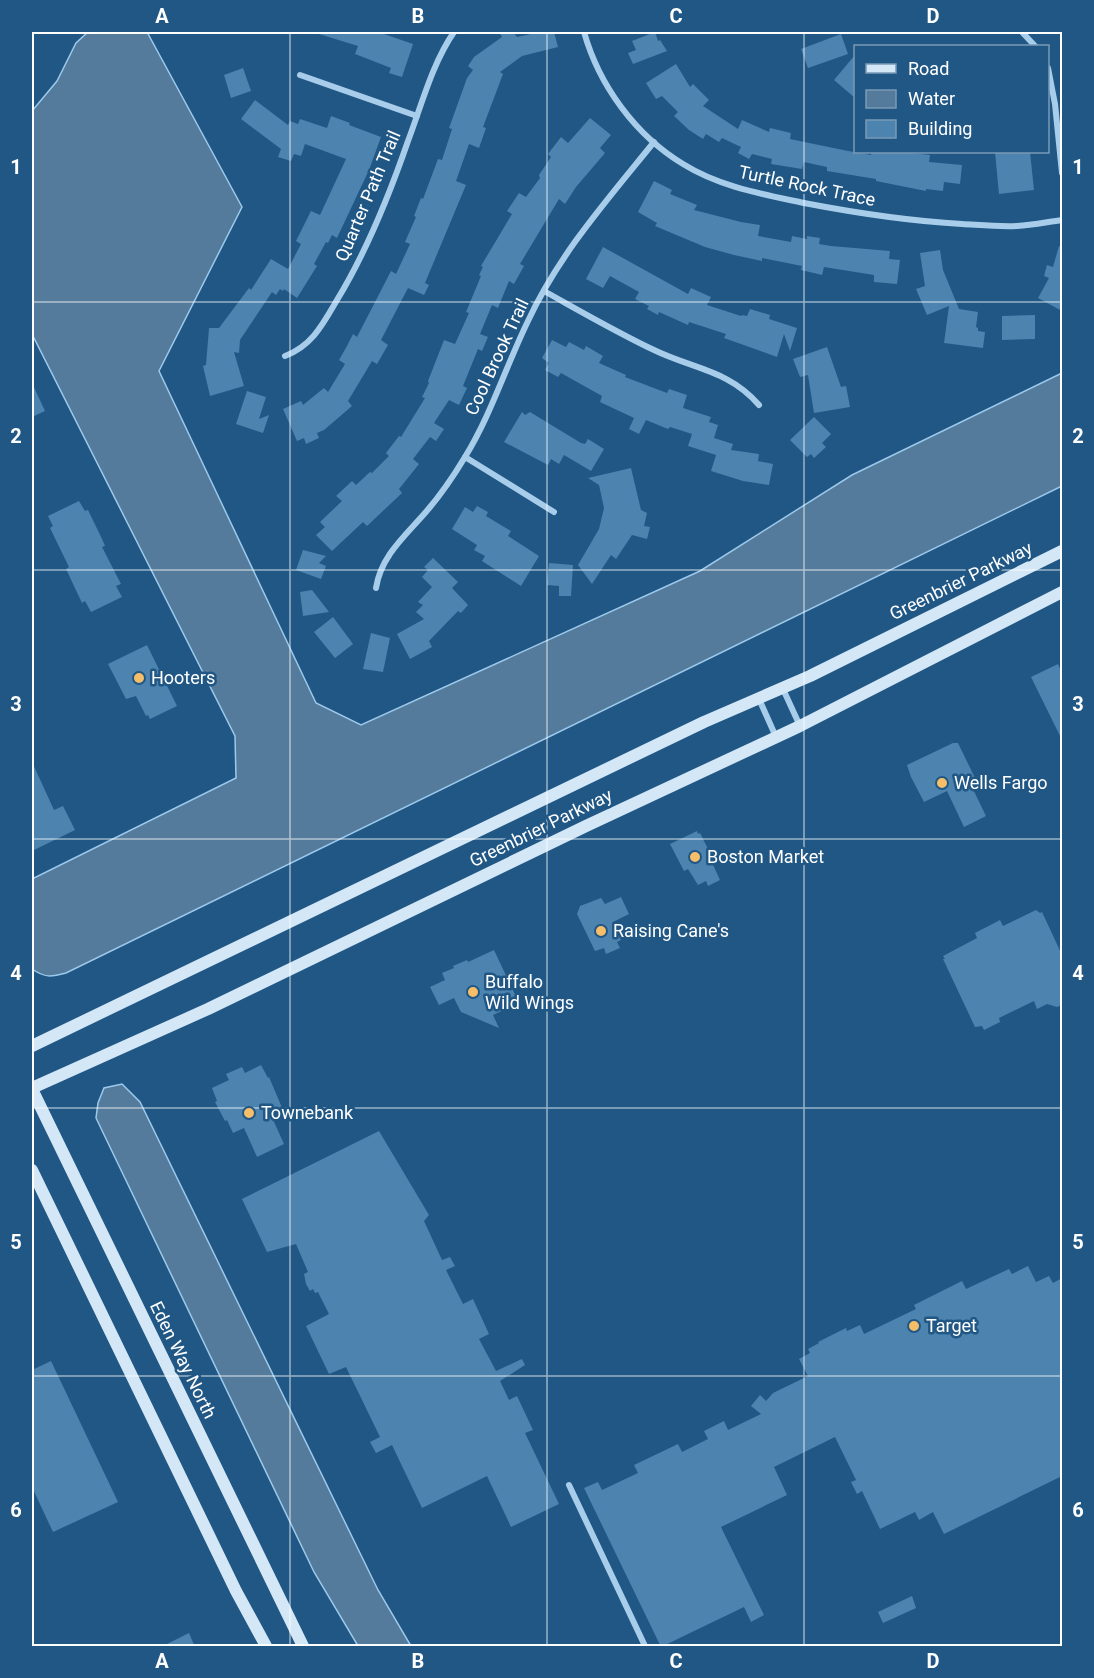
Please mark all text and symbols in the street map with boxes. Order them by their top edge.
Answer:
text: A [155,4,169,28]
text: B [412,4,424,28]
text: C [669,4,683,28]
text: D [927,4,940,28]
legend [854,45,1049,153]
text: Road [908,58,949,79]
text: Water [908,88,955,109]
text: Building [908,118,972,139]
street label: Quarter Path Trail [331,127,405,264]
text: 1 [10,155,22,179]
text: 1 [1072,155,1084,179]
street label: Turtle Rock Trace [737,161,877,210]
street label: Cool Brook Trail [460,295,533,418]
text: 2 [10,424,22,448]
text: 2 [1072,424,1084,448]
street label: Greenbrier Parkway [886,537,1036,624]
place label: Hooters [151,667,215,688]
marker: Hooters [132,671,146,685]
text: 3 [10,692,22,716]
text: 3 [1072,692,1084,716]
place label: Wells Fargo [954,772,1048,793]
marker: Wells Fargo [935,776,949,790]
street label: Greenbrier Parkway [466,784,616,871]
place label: Boston Market [707,846,824,867]
marker: Boston Market [688,850,702,864]
place label: Raising Cane's [613,920,729,941]
marker: Raising Cane's [594,924,608,938]
text: 4 [10,961,22,985]
text: 4 [1072,961,1084,985]
place label: Buffalo Wild Wings [485,971,574,1013]
marker: Buffalo Wild Wings [466,985,480,999]
place label: Townebank [261,1102,354,1123]
marker: Townebank [242,1106,256,1120]
text: 5 [10,1230,22,1254]
text: 5 [1072,1230,1084,1254]
street label: Eden Way North [146,1298,221,1422]
place label: Target [926,1315,977,1336]
marker: Target [907,1319,921,1333]
text: 6 [10,1498,22,1522]
text: 6 [1072,1498,1084,1522]
text: A [155,1649,169,1673]
text: B [412,1649,424,1673]
text: C [669,1649,683,1673]
text: D [927,1649,940,1673]

